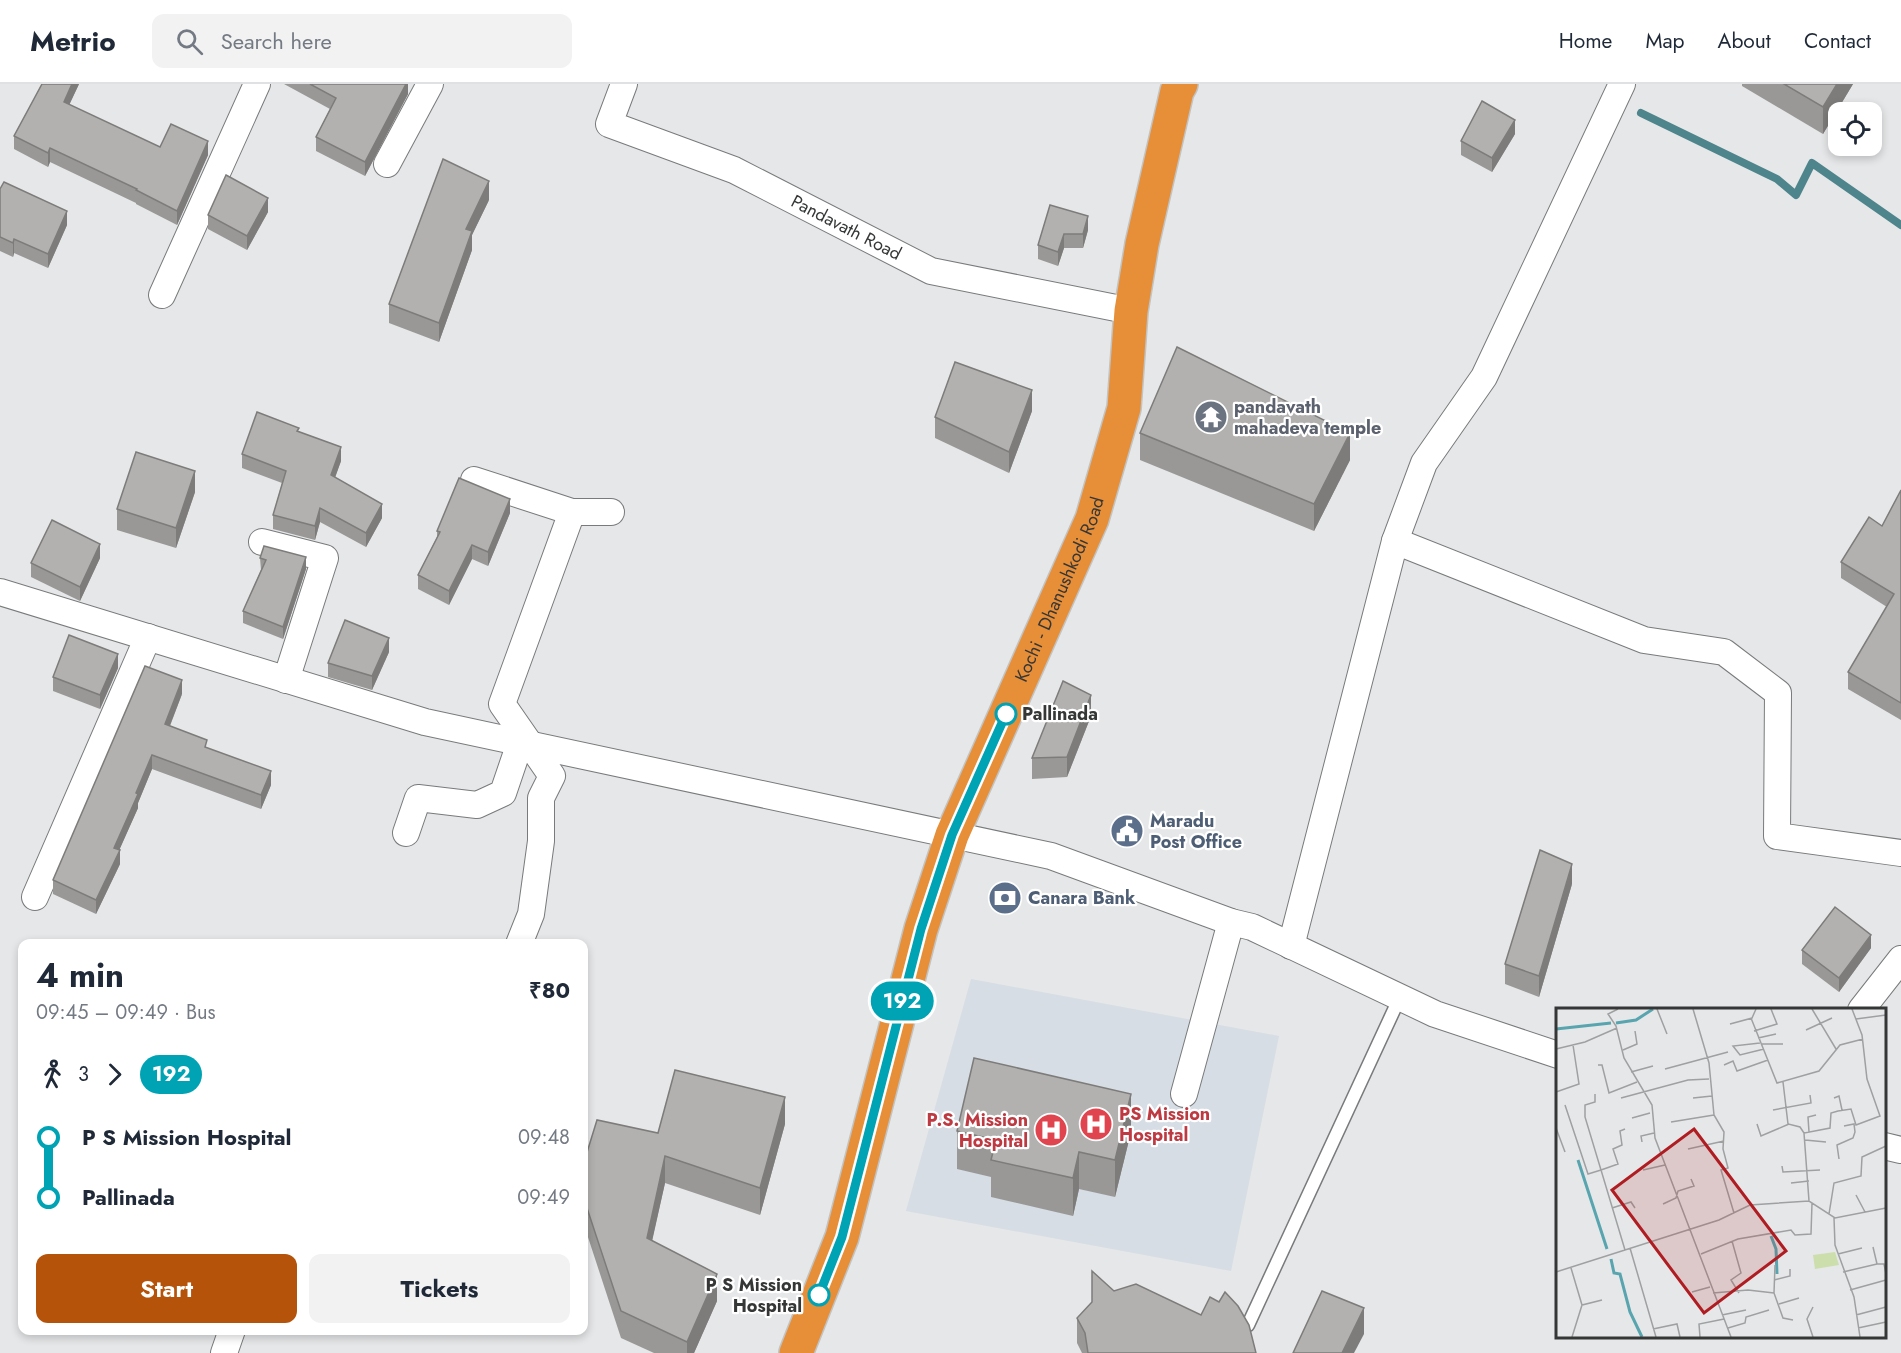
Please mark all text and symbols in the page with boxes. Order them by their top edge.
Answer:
search box [152,14,572,68]
text: Metrio [30,21,116,62]
icon: search [173,25,206,58]
text: Search here [221,25,332,57]
text: Home [1559,26,1612,56]
text: Map [1645,26,1685,56]
text: About [1718,26,1771,56]
text: Contact [1804,26,1871,56]
map controls [1828,102,1882,156]
button: locate [1828,102,1882,156]
street label: Pandavath Road [786,188,906,267]
place label: pandavath mahadeva temple [1234,394,1381,441]
temple icon: pandavath mahadeva temple [1193,399,1229,435]
street label: Kochi - Dhanushkodi Road [1008,494,1111,686]
place label: Pallinada [1022,701,1098,727]
marker: Pallinada [995,703,1017,725]
place label: Maradu Post Office [1150,808,1242,855]
public building icon: Maradu Post Office [1109,813,1145,849]
bank icon: Canara Bank [987,880,1023,916]
place label: Canara Bank [1028,885,1136,911]
text: 4 min [36,952,124,999]
text: ₹80 [529,974,570,1006]
line badge: 192 [868,982,936,1020]
text: 192 [883,986,921,1016]
text: 09:45 – 09:49 · Bus [36,998,216,1027]
inset map [1556,1008,1886,1338]
icon: walk [36,1058,69,1091]
icon: forward [98,1058,131,1091]
text: 192 [152,1059,190,1089]
text: 3 [78,1060,89,1089]
place label: PS Mission Hospital [1119,1101,1210,1148]
hospital icon: PS Mission Hospital [1078,1106,1114,1142]
place label: P.S. Mission Hospital [926,1107,1028,1154]
hospital icon: P.S. Mission Hospital [1033,1112,1069,1148]
text: P S Mission Hospital [82,1121,291,1153]
text: 09:48 [518,1123,570,1152]
text: Pallinada [82,1181,175,1213]
text: 09:49 [517,1183,570,1212]
button: Start [36,1254,297,1323]
button: Tickets [309,1254,570,1323]
place label: P S Mission Hospital [705,1272,802,1319]
marker: P S Mission Hospital [808,1284,830,1306]

